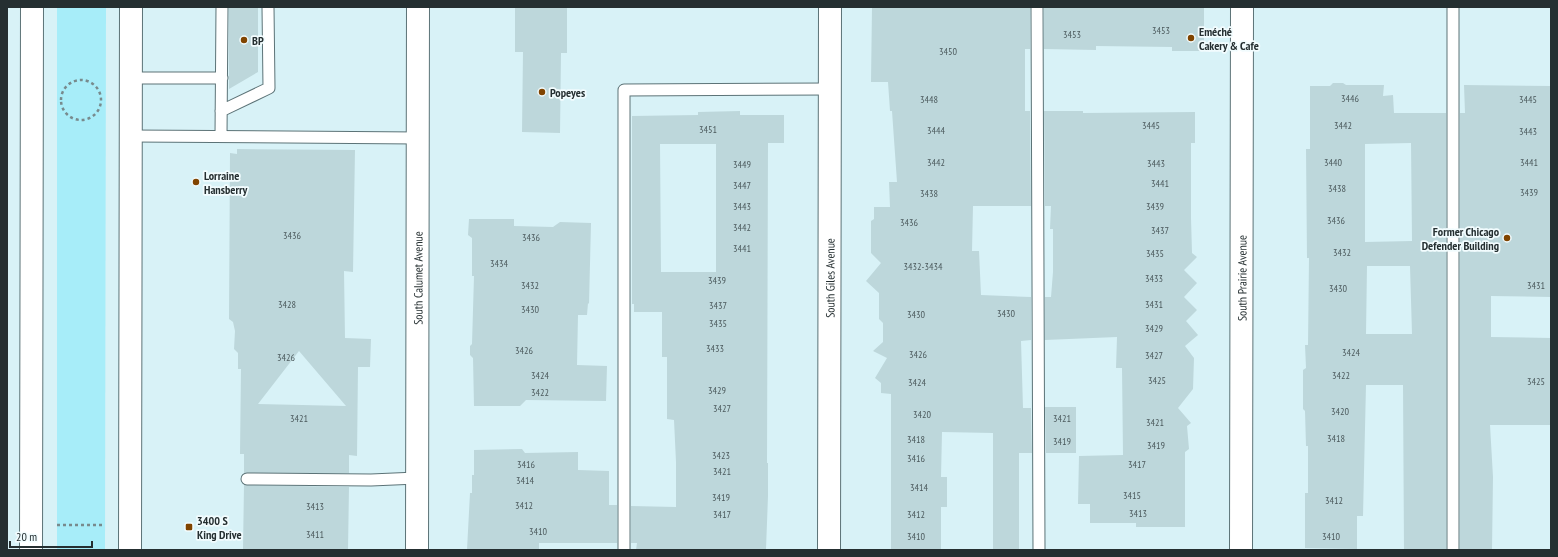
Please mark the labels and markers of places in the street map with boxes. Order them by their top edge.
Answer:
place label: Eméché Cakery & Cafe [1199,24,1259,53]
place label: BP [252,33,264,48]
marker: Eméché Cakery & Cafe [1186,33,1196,43]
marker: BP [239,35,249,45]
place label: Popeyes [550,85,585,100]
marker: Popeyes [537,87,547,97]
place label: Lorraine Hansberry [204,168,247,197]
marker: Lorraine Hansberry [191,177,201,187]
place label: Former Chicago Defender Building [1422,224,1500,253]
marker: Former Chicago Defender Building [1502,233,1512,243]
place label: 3400 S King Drive [197,513,242,542]
marker: 3400 S King Drive [184,522,194,532]

